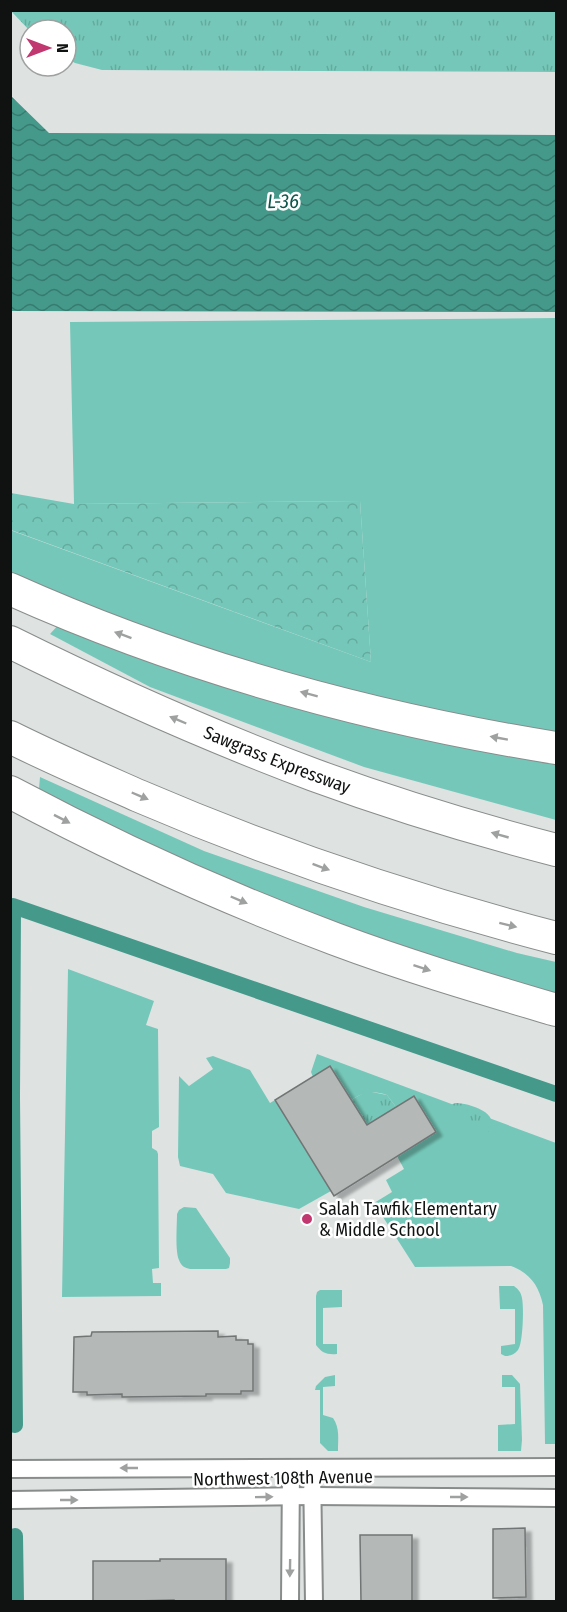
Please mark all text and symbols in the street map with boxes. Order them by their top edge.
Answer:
north arrow [18,18,78,78]
text: N [53,43,72,53]
water label: L-36 [267,189,299,213]
one-way arrow [114,630,132,639]
one-way arrow [300,689,318,698]
one-way arrow [169,715,187,724]
street label: Sawgrass Expressway [200,721,353,798]
one-way arrow [489,733,508,742]
one-way arrow [131,792,149,801]
one-way arrow [54,814,71,823]
one-way arrow [491,829,509,839]
one-way arrow [313,863,331,873]
one-way arrow [231,895,249,905]
one-way arrow [498,921,517,931]
one-way arrow [413,964,431,974]
place label: Salah Tawfik Elementary & Middle School [319,1198,497,1241]
marker: Salah Tawfik Elementary & Middle School [300,1212,314,1226]
one-way arrow [120,1463,139,1473]
street label: Northwest 108th Avenue [193,1465,373,1491]
one-way arrow [254,1492,273,1502]
one-way arrow [449,1492,468,1502]
one-way arrow [59,1495,78,1505]
one-way arrow [285,1559,295,1578]

